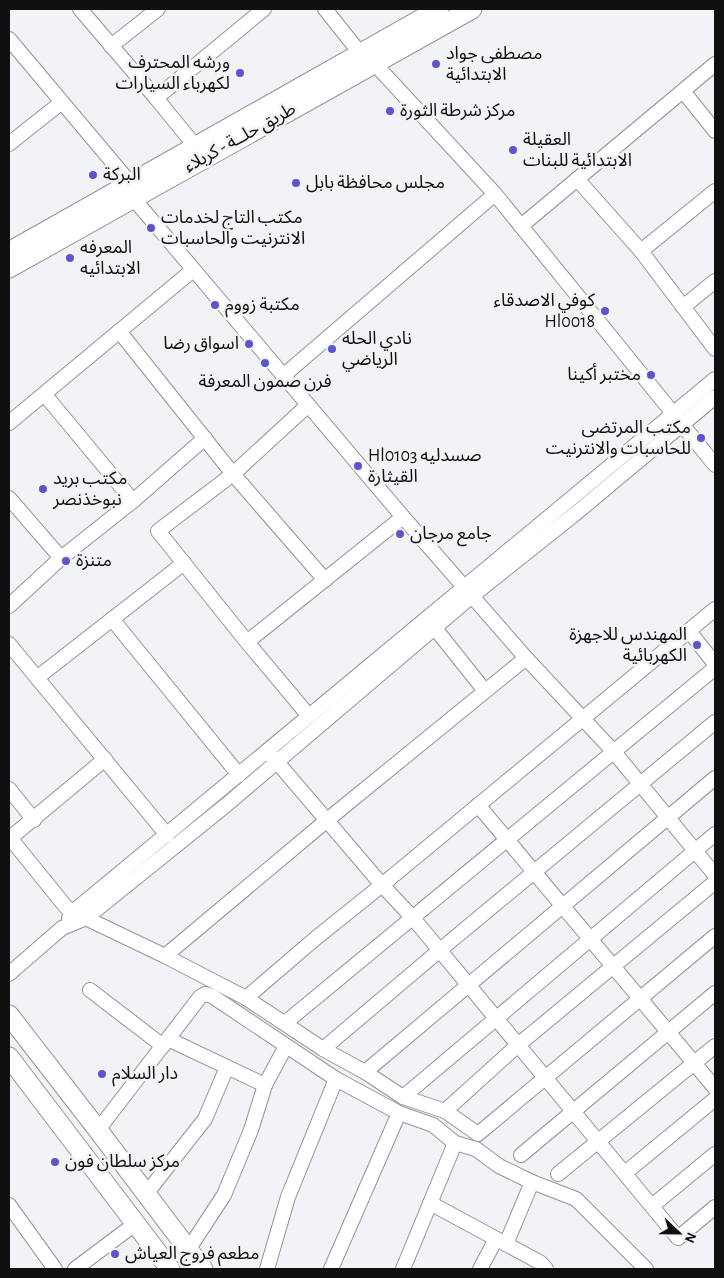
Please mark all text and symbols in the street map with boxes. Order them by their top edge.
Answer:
place label: مصطفى جواد الابتدائية [446,45,542,84]
place label: ورشه المحترف لكهرباء السيارات [115,54,230,94]
marker: مصطفى جواد الابتدائية [430,58,442,70]
marker: ورشه المحترف لكهرباء السيارات [234,67,246,79]
street label: طريق حلــة - كربلاء [181,100,299,177]
place label: مركز شرطة الثورة [400,102,515,121]
marker: مركز شرطة الثورة [384,105,396,117]
place label: العقيلة الابتدائية للبنات [523,131,632,170]
marker: العقيلة الابتدائية للبنات [507,144,519,156]
place label: البركة [103,166,141,185]
marker: البركة [87,169,99,181]
place label: مجلس محافظة بابل [306,174,445,193]
marker: مجلس محافظة بابل [290,177,302,189]
place label: مكتب التاج لخدمات الانترنيت والحاسبات [161,209,305,249]
marker: مكتب التاج لخدمات الانترنيت والحاسبات [145,222,157,234]
place label: المعرفه الابتدائيه [80,239,140,278]
marker: المعرفه الابتدائيه [64,252,76,264]
place label: كوفي الاصدقاء Hl0018 [494,292,596,331]
place label: مكتبة زووم [225,296,300,318]
marker: مكتبة زووم [209,299,221,311]
marker: كوفي الاصدقاء Hl0018 [599,305,611,317]
place label: نادي الحله الرياضي [342,330,412,372]
place label: اسواق رضا [163,335,239,354]
marker: اسواق رضا [243,338,255,350]
marker: نادي الحله الرياضي [326,343,338,355]
marker: فرن صمون المعرفة [259,357,271,369]
place label: مختبر أكينا [567,363,641,385]
marker: مختبر أكينا [645,369,657,381]
place label: فرن صمون المعرفة [198,373,332,392]
place label: مكتب المرتضى للحاسبات والانترنيت [546,419,691,459]
marker: مكتب المرتضى للحاسبات والانترنيت [695,432,707,444]
place label: Hl0103 صسدليه القيثارة [368,447,482,487]
marker: Hl0103 صسدليه القيثارة [352,460,364,472]
place label: مكتب بريد نبوخذنصر [52,470,127,510]
marker: مكتب بريد نبوخذنصر [37,483,49,495]
place label: جامع مرجان [410,525,492,547]
marker: جامع مرجان [394,528,406,540]
place label: متنزة [76,552,112,571]
marker: متنزة [60,555,72,567]
place label: المهندس للاجهزة الكهربائية [569,626,687,666]
marker: المهندس للاجهزة الكهربائية [691,639,703,651]
place label: دار السلام [112,1065,178,1087]
marker: دار السلام [96,1068,108,1080]
place label: مركز سلطان فون [65,1153,180,1172]
marker: مركز سلطان فون [49,1156,61,1168]
north arrow [654,1208,704,1258]
text: N [682,1230,698,1245]
place label: مطعم فروج العياش [125,1245,259,1266]
marker: مطعم فروج العياش [109,1248,121,1260]

